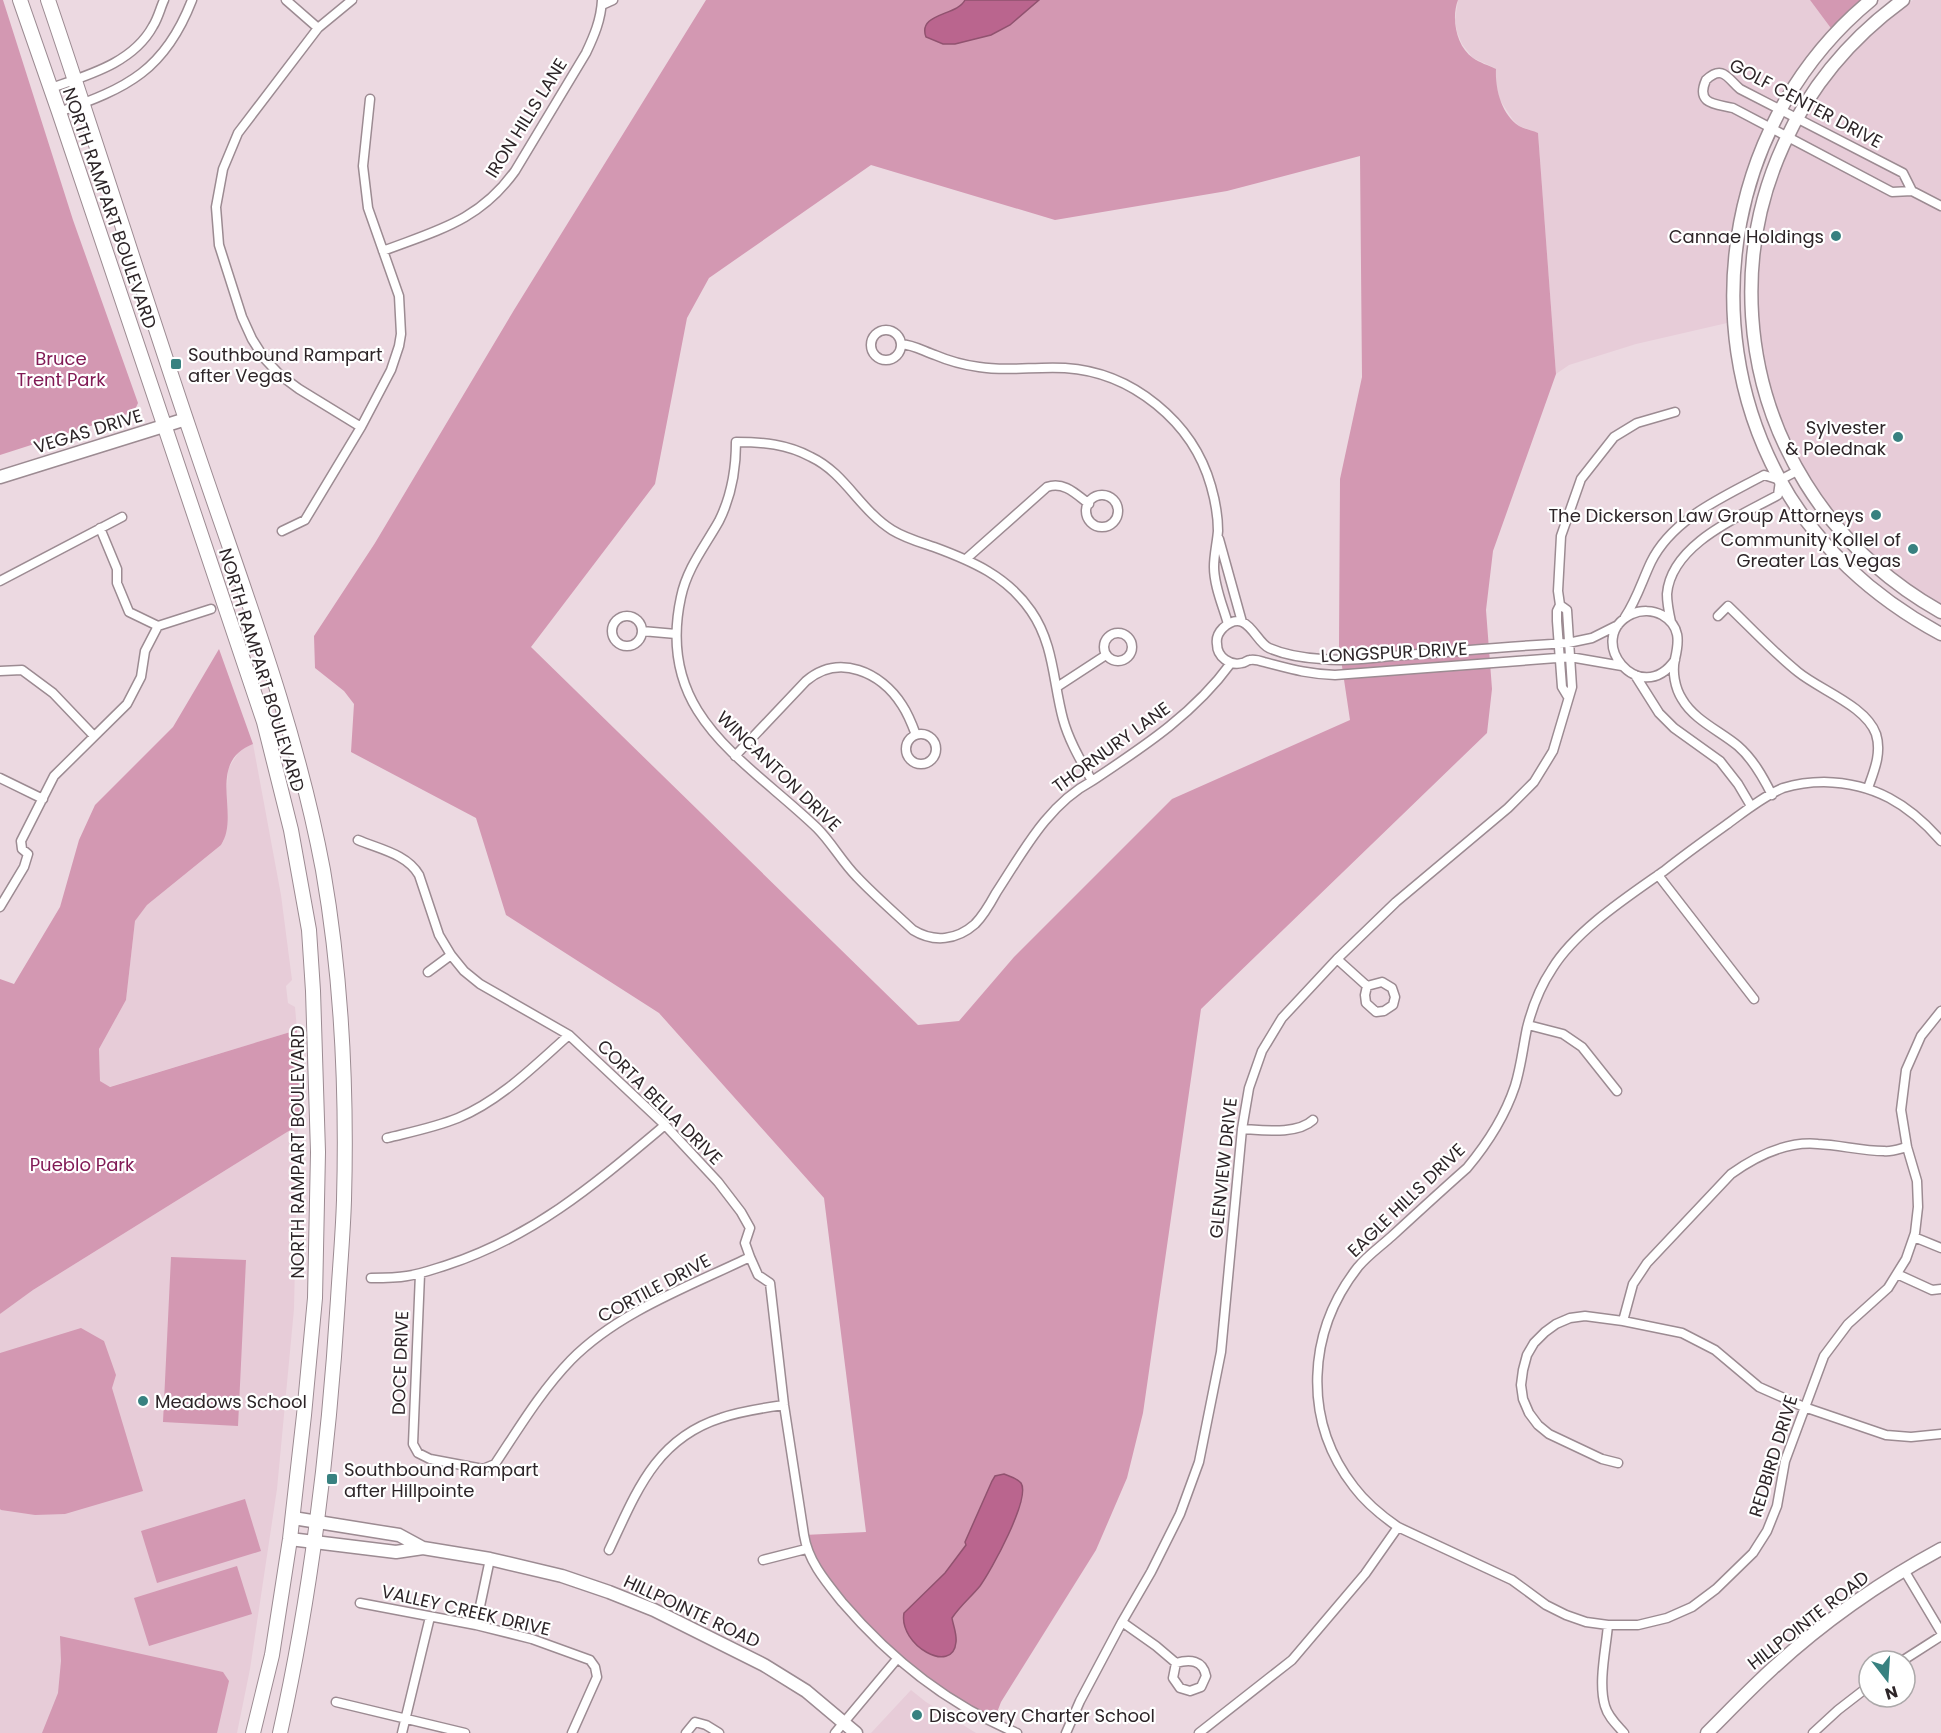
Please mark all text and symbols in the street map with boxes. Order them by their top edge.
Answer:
street label: GOLF CENTER DRIVE [1725,52,1887,154]
street label: IRON HILLS LANE [479,53,573,183]
street label: NORTH RAMPART BOULEVARD [57,84,163,332]
place label: Cannae Holdings [1669,224,1824,249]
marker: Cannae Holdings [1829,229,1843,243]
place label: Southbound Rampart after Vegas [188,342,383,388]
park label: Bruce Trent Park [16,346,106,392]
marker: Southbound Rampart after Vegas [169,357,183,371]
street label: VEGAS DRIVE [31,403,145,459]
place label: Sylvester & Polednak [1785,415,1887,461]
marker: Sylvester & Polednak [1891,430,1905,444]
place label: The Dickerson Law Group Attorneys [1548,503,1864,528]
marker: The Dickerson Law Group Attorneys [1869,508,1883,522]
place label: Community Kollel of Greater Las Vegas [1721,527,1901,573]
marker: Community Kollel of Greater Las Vegas [1906,542,1920,556]
street label: NORTH RAMPART BOULEVARD [213,545,311,795]
street label: LONGSPUR DRIVE [1320,636,1468,668]
street label: THORNURY LANE [1047,696,1175,798]
street label: WINCANTON DRIVE [711,705,847,837]
street label: NORTH RAMPART BOULEVARD [285,1025,310,1279]
street label: CORTA BELLA DRIVE [592,1034,728,1170]
street label: GLENVIEW DRIVE [1203,1096,1243,1240]
street label: EAGLE HILLS DRIVE [1342,1137,1470,1263]
park label: Pueblo Park [30,1152,135,1177]
street label: CORTILE DRIVE [593,1248,715,1328]
street label: DOCE DRIVE [386,1310,414,1416]
place label: Meadows School [155,1389,307,1414]
street label: REDBIRD DRIVE [1743,1392,1803,1520]
marker: Meadows School [136,1394,150,1408]
place label: Southbound Rampart after Hillpointe [344,1457,539,1503]
marker: Southbound Rampart after Hillpointe [325,1472,339,1486]
street label: HILLPOINTE ROAD [1742,1565,1874,1675]
street label: HILLPOINTE ROAD [620,1568,764,1654]
street label: VALLEY CREEK DRIVE [379,1578,553,1642]
north arrow [1857,1649,1917,1709]
text: N [1882,1680,1900,1706]
place label: Discovery Charter School [929,1703,1155,1728]
marker: Discovery Charter School [910,1708,924,1722]

